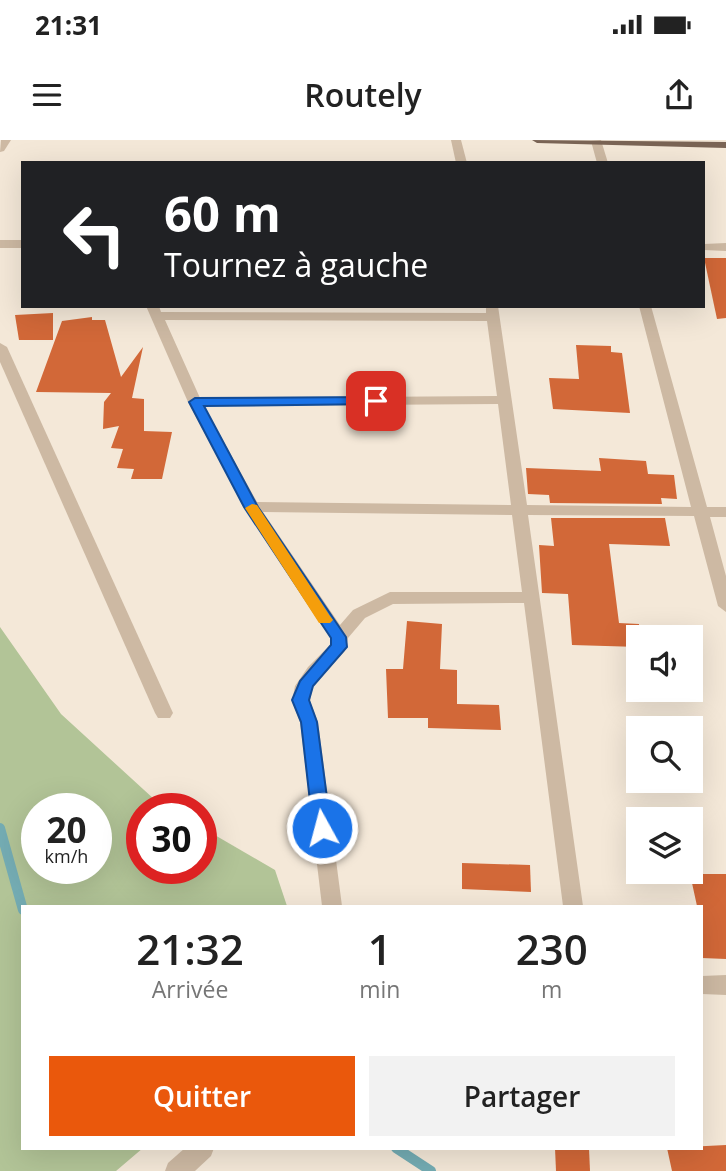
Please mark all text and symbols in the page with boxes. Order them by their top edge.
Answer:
text: 21:31 [35,7,102,43]
text: Routely [304,73,422,116]
icon: menu [28,76,66,114]
icon: share [660,76,698,114]
text: 60 m [164,180,281,246]
icon: left [49,189,140,280]
text: Tournez à gauche [164,243,428,286]
pin [346,371,406,431]
icon: arrive [357,382,395,420]
map controls [626,625,703,884]
button: sound [626,625,703,702]
button: search [626,716,703,793]
position arrow [285,791,359,865]
speed limit sign: 30 [126,793,217,884]
text: 20 [46,806,87,853]
button: layers [626,807,703,884]
text: km/h [45,844,88,868]
text: 21:32 [136,920,244,977]
text: 1 [368,920,392,977]
text: 230 [516,920,588,977]
text: Arrivée [152,973,228,1005]
text: min [359,973,400,1005]
text: m [541,973,562,1005]
button: Quitter [49,1056,355,1136]
button: Partager [369,1056,675,1136]

